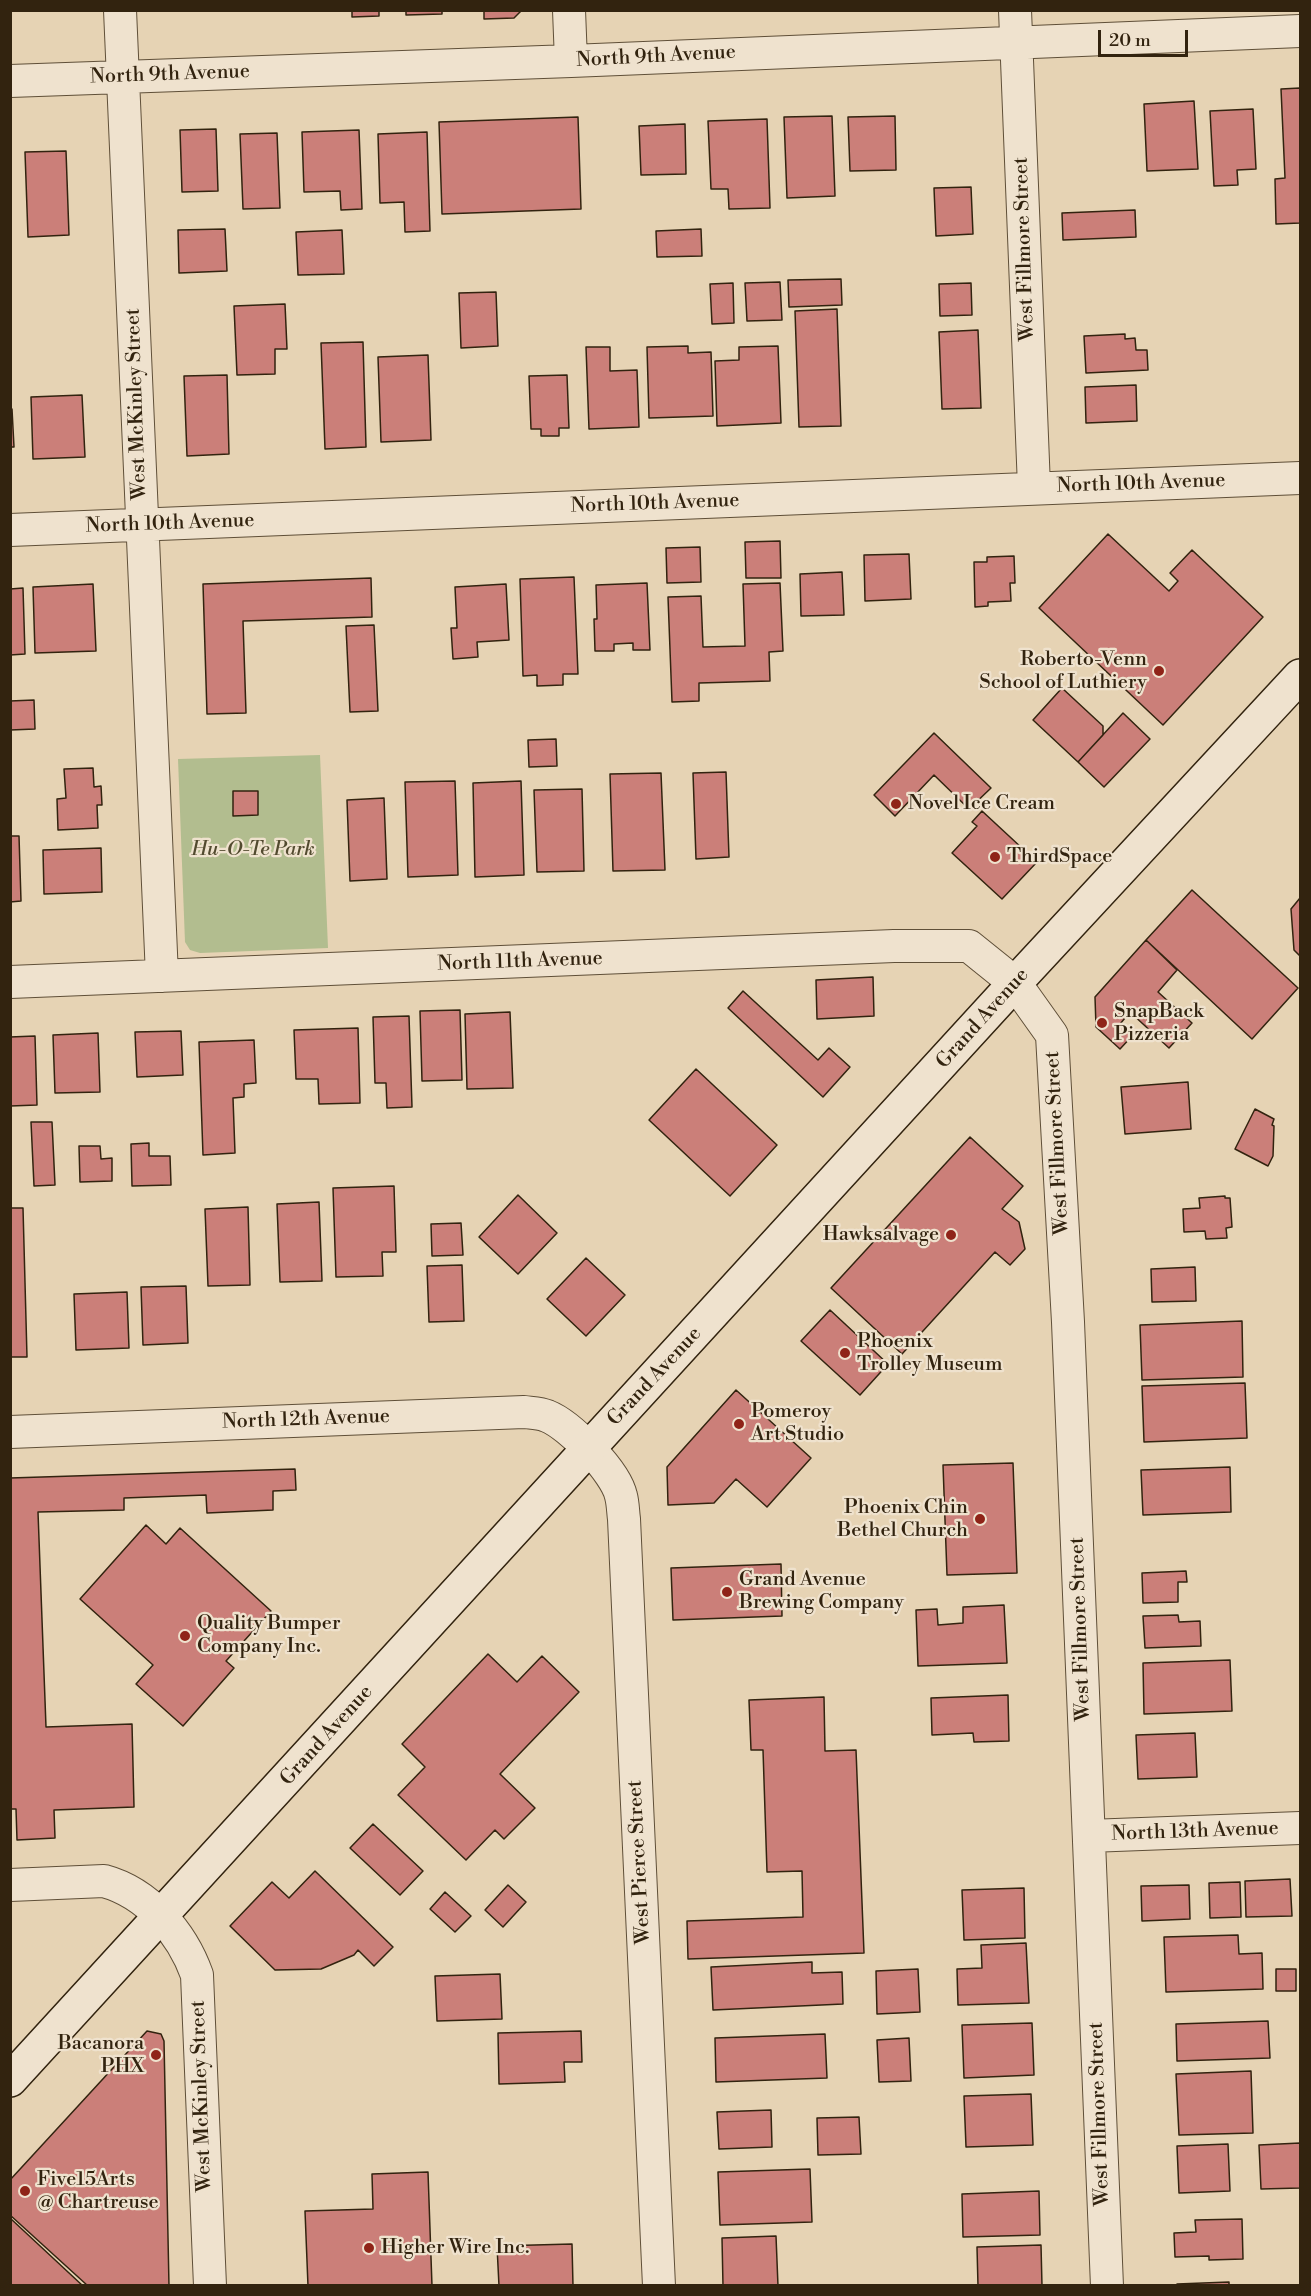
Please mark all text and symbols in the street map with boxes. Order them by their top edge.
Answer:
scale bar [1101,18,1191,56]
text: 20 m [1109,29,1151,52]
street label: North 9th Avenue [576,41,736,73]
street label: North 9th Avenue [90,60,250,90]
street label: West Fillmore Street [1010,157,1040,341]
street label: West McKinley Street [122,308,152,500]
street label: North 10th Avenue [1056,469,1226,499]
street label: North 10th Avenue [570,489,740,519]
street label: North 10th Avenue [85,509,255,539]
place label: Roberto-Venn School of Luthiery [979,648,1147,695]
marker: Roberto-Venn School of Luthiery [1152,664,1166,678]
place label: Novel Ice Cream [908,792,1055,816]
marker: Novel Ice Cream [889,797,903,811]
park label: Hu-O-Te Park [191,838,315,862]
place label: ThirdSpace [1007,845,1112,869]
marker: ThirdSpace [988,850,1002,864]
street label: North 11th Avenue [437,947,603,977]
street label: Grand Avenue [932,964,1034,1074]
place label: SnapBack Pizzeria [1114,1000,1204,1047]
marker: SnapBack Pizzeria [1095,1016,1109,1030]
street label: West Fillmore Street [1041,1050,1075,1236]
place label: Hawksalvage [823,1223,939,1247]
marker: Hawksalvage [944,1228,958,1242]
street label: Grand Avenue [603,1322,707,1432]
place label: Phoenix Trolley Museum [857,1330,1002,1377]
marker: Phoenix Trolley Museum [838,1346,852,1360]
place label: Pomeroy Art Studio [751,1400,844,1447]
street label: North 12th Avenue [222,1405,390,1435]
marker: Pomeroy Art Studio [732,1417,746,1431]
place label: Phoenix Chin Bethel Church [837,1496,968,1543]
marker: Phoenix Chin Bethel Church [973,1512,987,1526]
street label: West Fillmore Street [1066,1537,1096,1721]
place label: Grand Avenue Brewing Company [739,1568,904,1615]
marker: Grand Avenue Brewing Company [720,1585,734,1599]
place label: Quality Bumper Company Inc. [197,1612,341,1659]
marker: Quality Bumper Company Inc. [178,1629,192,1643]
street label: Grand Avenue [276,1681,378,1791]
street label: West Pierce Street [624,1779,656,1945]
street label: North 13th Avenue [1111,1817,1279,1847]
street label: West McKinley Street [187,2000,217,2192]
street label: West Fillmore Street [1085,2022,1115,2206]
place label: Bacanora PHX [58,2032,144,2079]
marker: Bacanora PHX [149,2048,163,2062]
place label: Five15Arts @ Chartreuse [37,2168,159,2215]
marker: Five15Arts @ Chartreuse [18,2184,32,2198]
place label: Higher Wire Inc. [381,2236,530,2260]
marker: Higher Wire Inc. [362,2241,376,2255]

